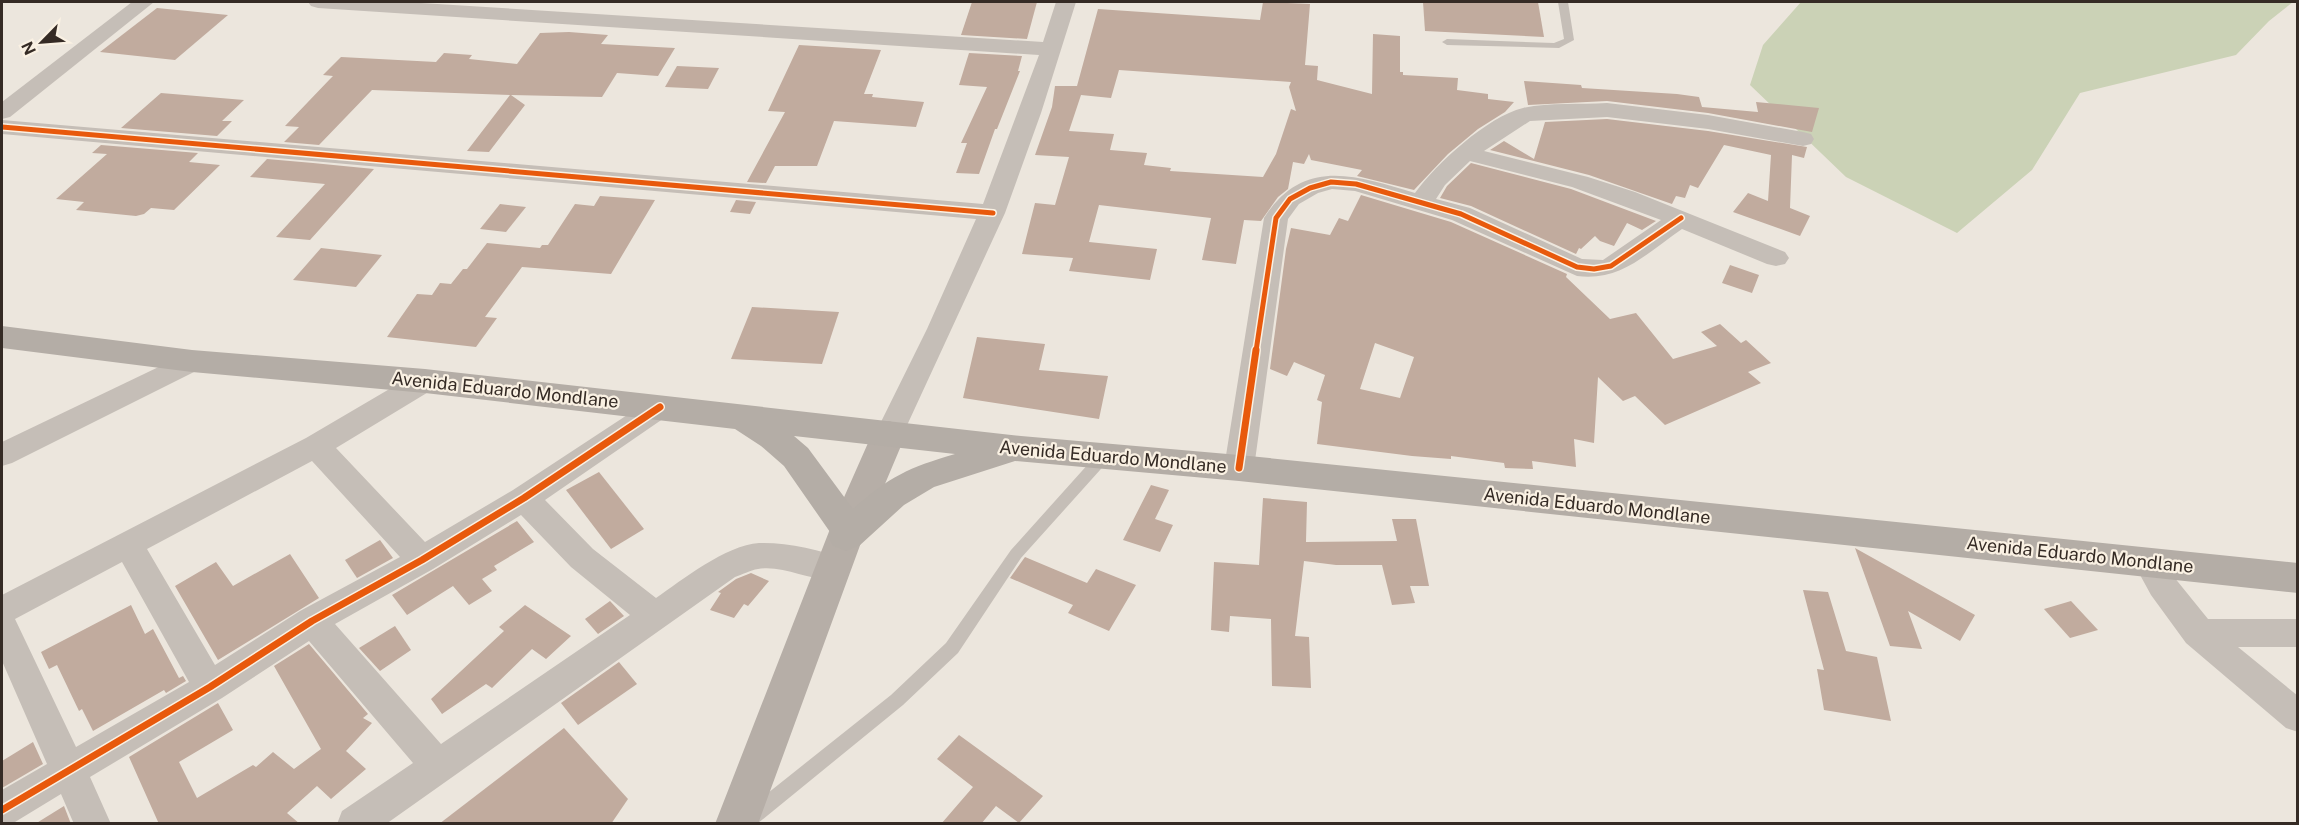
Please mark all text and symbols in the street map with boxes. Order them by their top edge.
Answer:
north arrow [12,12,72,72]
text: N [18,38,40,58]
street label: Avenida Eduardo Mondlane [391,367,620,412]
street label: Avenida Eduardo Mondlane [999,436,1228,477]
street label: Avenida Eduardo Mondlane [1483,483,1712,528]
street label: Avenida Eduardo Mondlane [1966,532,2195,577]

